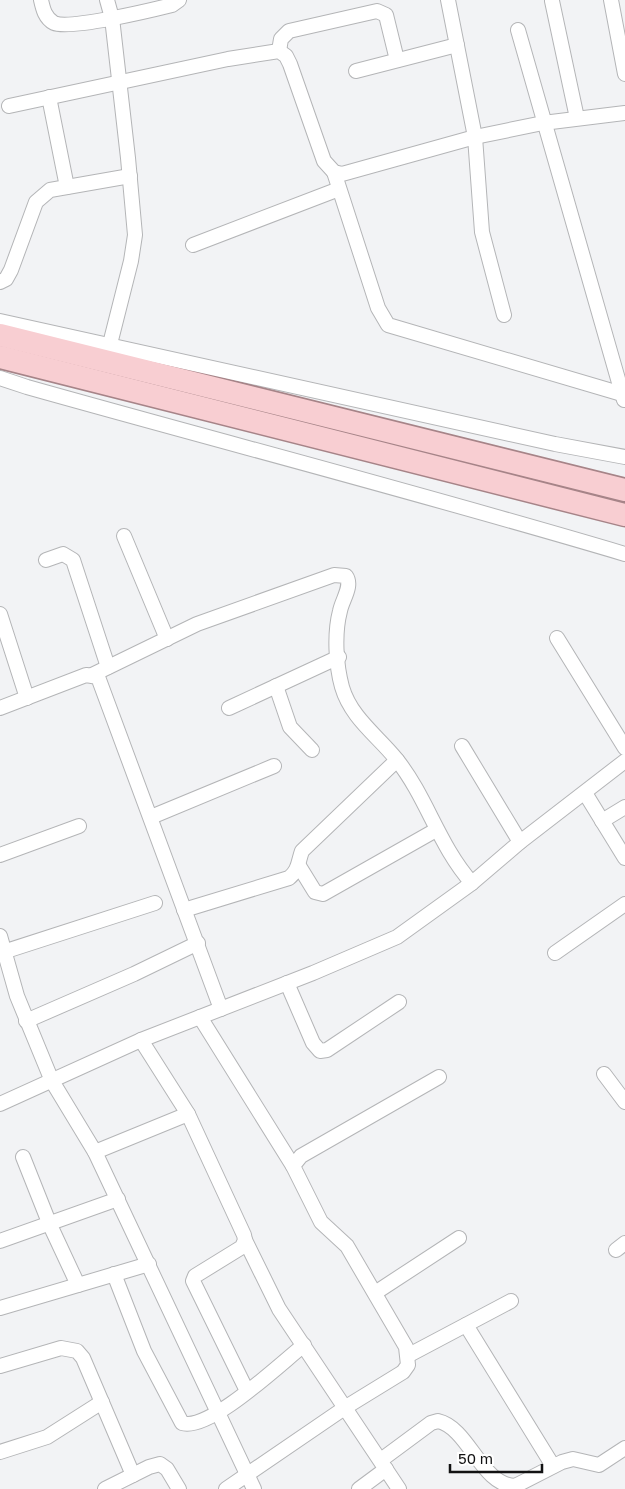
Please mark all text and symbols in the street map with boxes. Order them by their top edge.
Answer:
scale bar [450,1442,542,1474]
text: 50 m [458,1449,493,1467]

